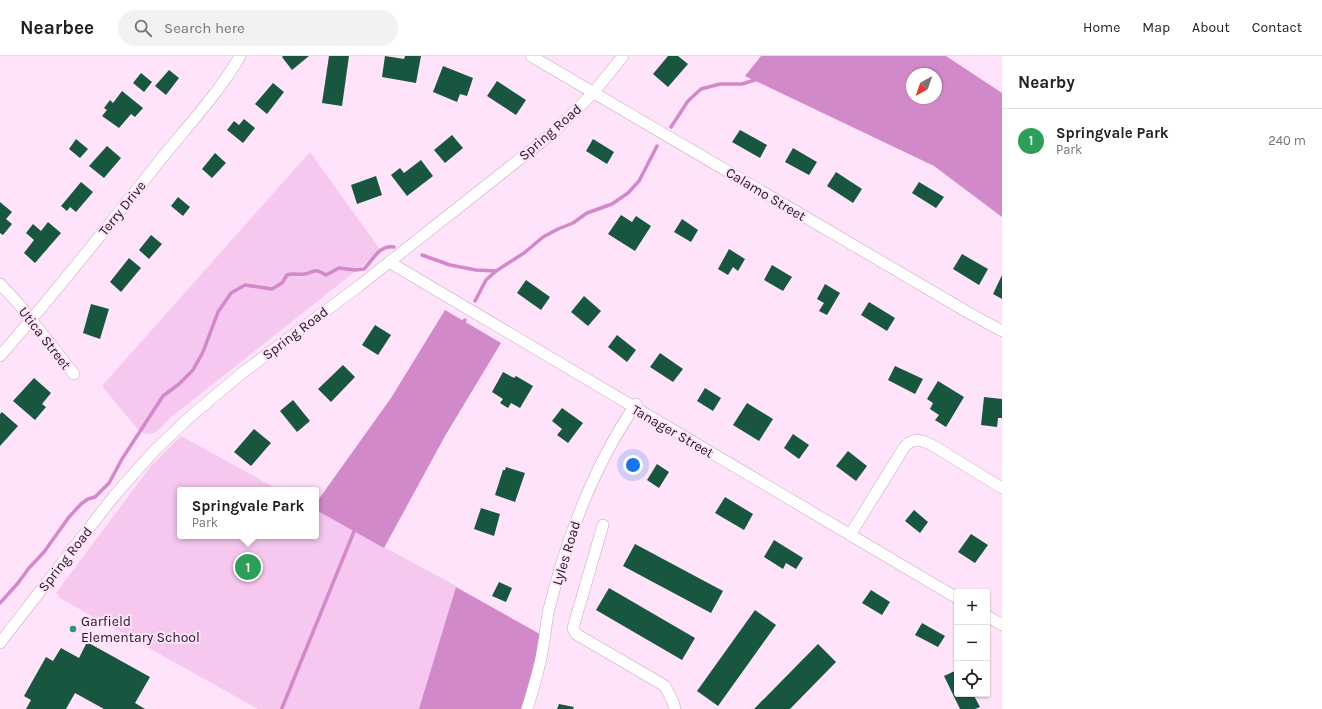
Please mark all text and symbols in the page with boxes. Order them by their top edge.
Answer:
search box [118,10,398,46]
text: Nearbee [20,17,94,39]
icon: search [132,17,154,39]
text: Search here [164,19,245,37]
text: Home [1083,19,1120,36]
text: Map [1142,19,1170,36]
text: About [1192,19,1230,36]
text: Contact [1252,19,1302,36]
north arrow [906,68,942,104]
text: Nearby [1018,72,1075,92]
street label: Spring Road [515,100,585,164]
text: Springvale Park [1056,124,1169,142]
text: 1 [1029,133,1033,148]
text: 240 m [1268,133,1306,148]
text: Park [1056,142,1082,157]
street label: Calamo Street [723,164,809,225]
street label: Terry Drive [95,177,150,239]
street label: Utica Street [15,303,74,373]
street label: Spring Road [259,303,331,364]
street label: Tanager Street [629,401,717,462]
your location [623,455,643,475]
popup [177,487,319,539]
text: Springvale Park [192,497,304,515]
text: Park [192,515,218,530]
street label: Lyles Road [549,519,584,588]
street label: Spring Road [35,523,96,595]
pin: 1 [235,552,261,582]
map controls [954,589,990,697]
button: + [954,589,990,625]
place label: Garfield Elementary School [81,613,200,646]
marker: Garfield Elementary School [68,624,78,634]
button: − [954,625,990,661]
button: locate [954,661,990,697]

